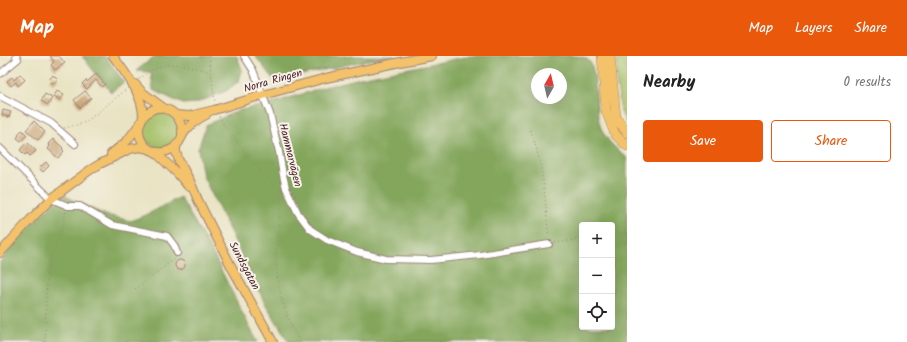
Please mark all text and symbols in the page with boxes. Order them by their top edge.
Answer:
text: Map [20,13,54,43]
text: Map [749,17,773,39]
text: Layers [795,17,833,39]
text: Share [855,17,887,39]
street label: Norra Ringen [242,64,305,98]
north arrow [531,68,567,104]
text: Nearby [643,69,695,96]
text: 0 results [844,72,891,93]
button: Save [643,120,763,162]
button: Share [771,120,891,162]
street label: Hammarvägen [273,121,307,189]
map controls [579,222,615,330]
button: + [579,222,615,258]
street label: Sundsgatan [224,238,264,294]
button: − [579,258,615,294]
button: locate [579,294,615,330]

